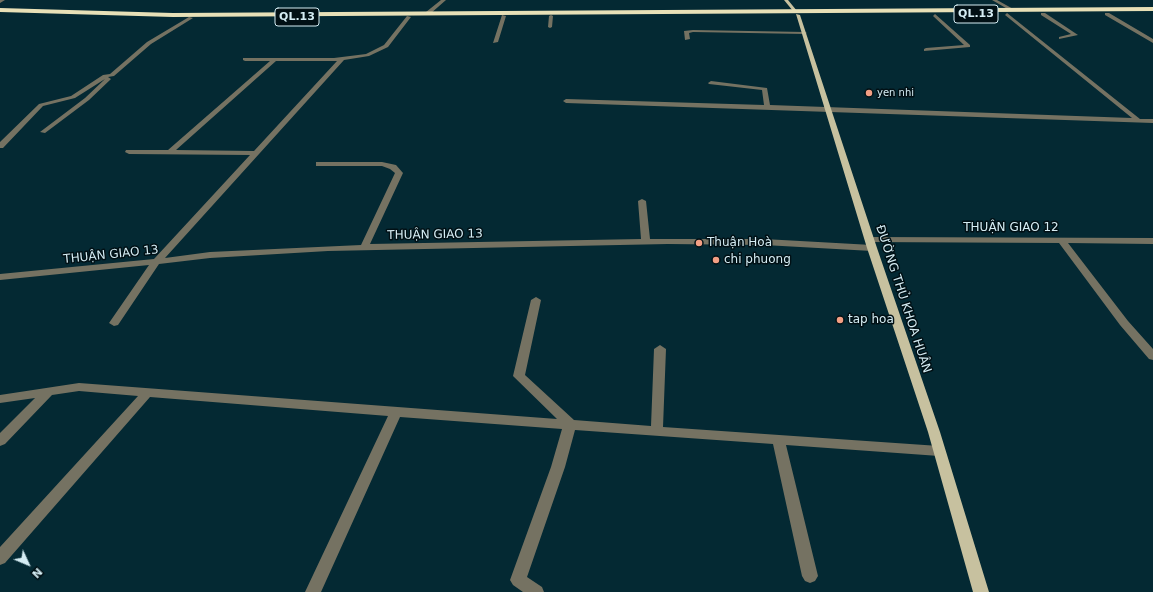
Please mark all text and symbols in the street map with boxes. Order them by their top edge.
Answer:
road number: QL.13 [954,5,998,23]
road number: QL.13 [275,8,319,26]
place label: yen nhi [877,87,914,99]
marker: yen nhi [864,88,874,98]
street label: THUẬN GIAO 12 [963,221,1059,235]
street label: ĐƯỜNG THỦ KHOA HUÂN [872,223,934,375]
street label: THUẬN GIAO 13 [387,227,483,243]
place label: Thuận Hoà [707,236,772,250]
marker: Thuận Hoà [694,238,704,248]
street label: THUẬN GIAO 13 [63,243,159,267]
place label: chi phuong [724,253,791,267]
marker: chi phuong [711,255,721,265]
place label: tap hoa [848,313,894,327]
marker: tap hoa [835,315,845,325]
north arrow [8,544,48,584]
text: N [29,565,45,581]

